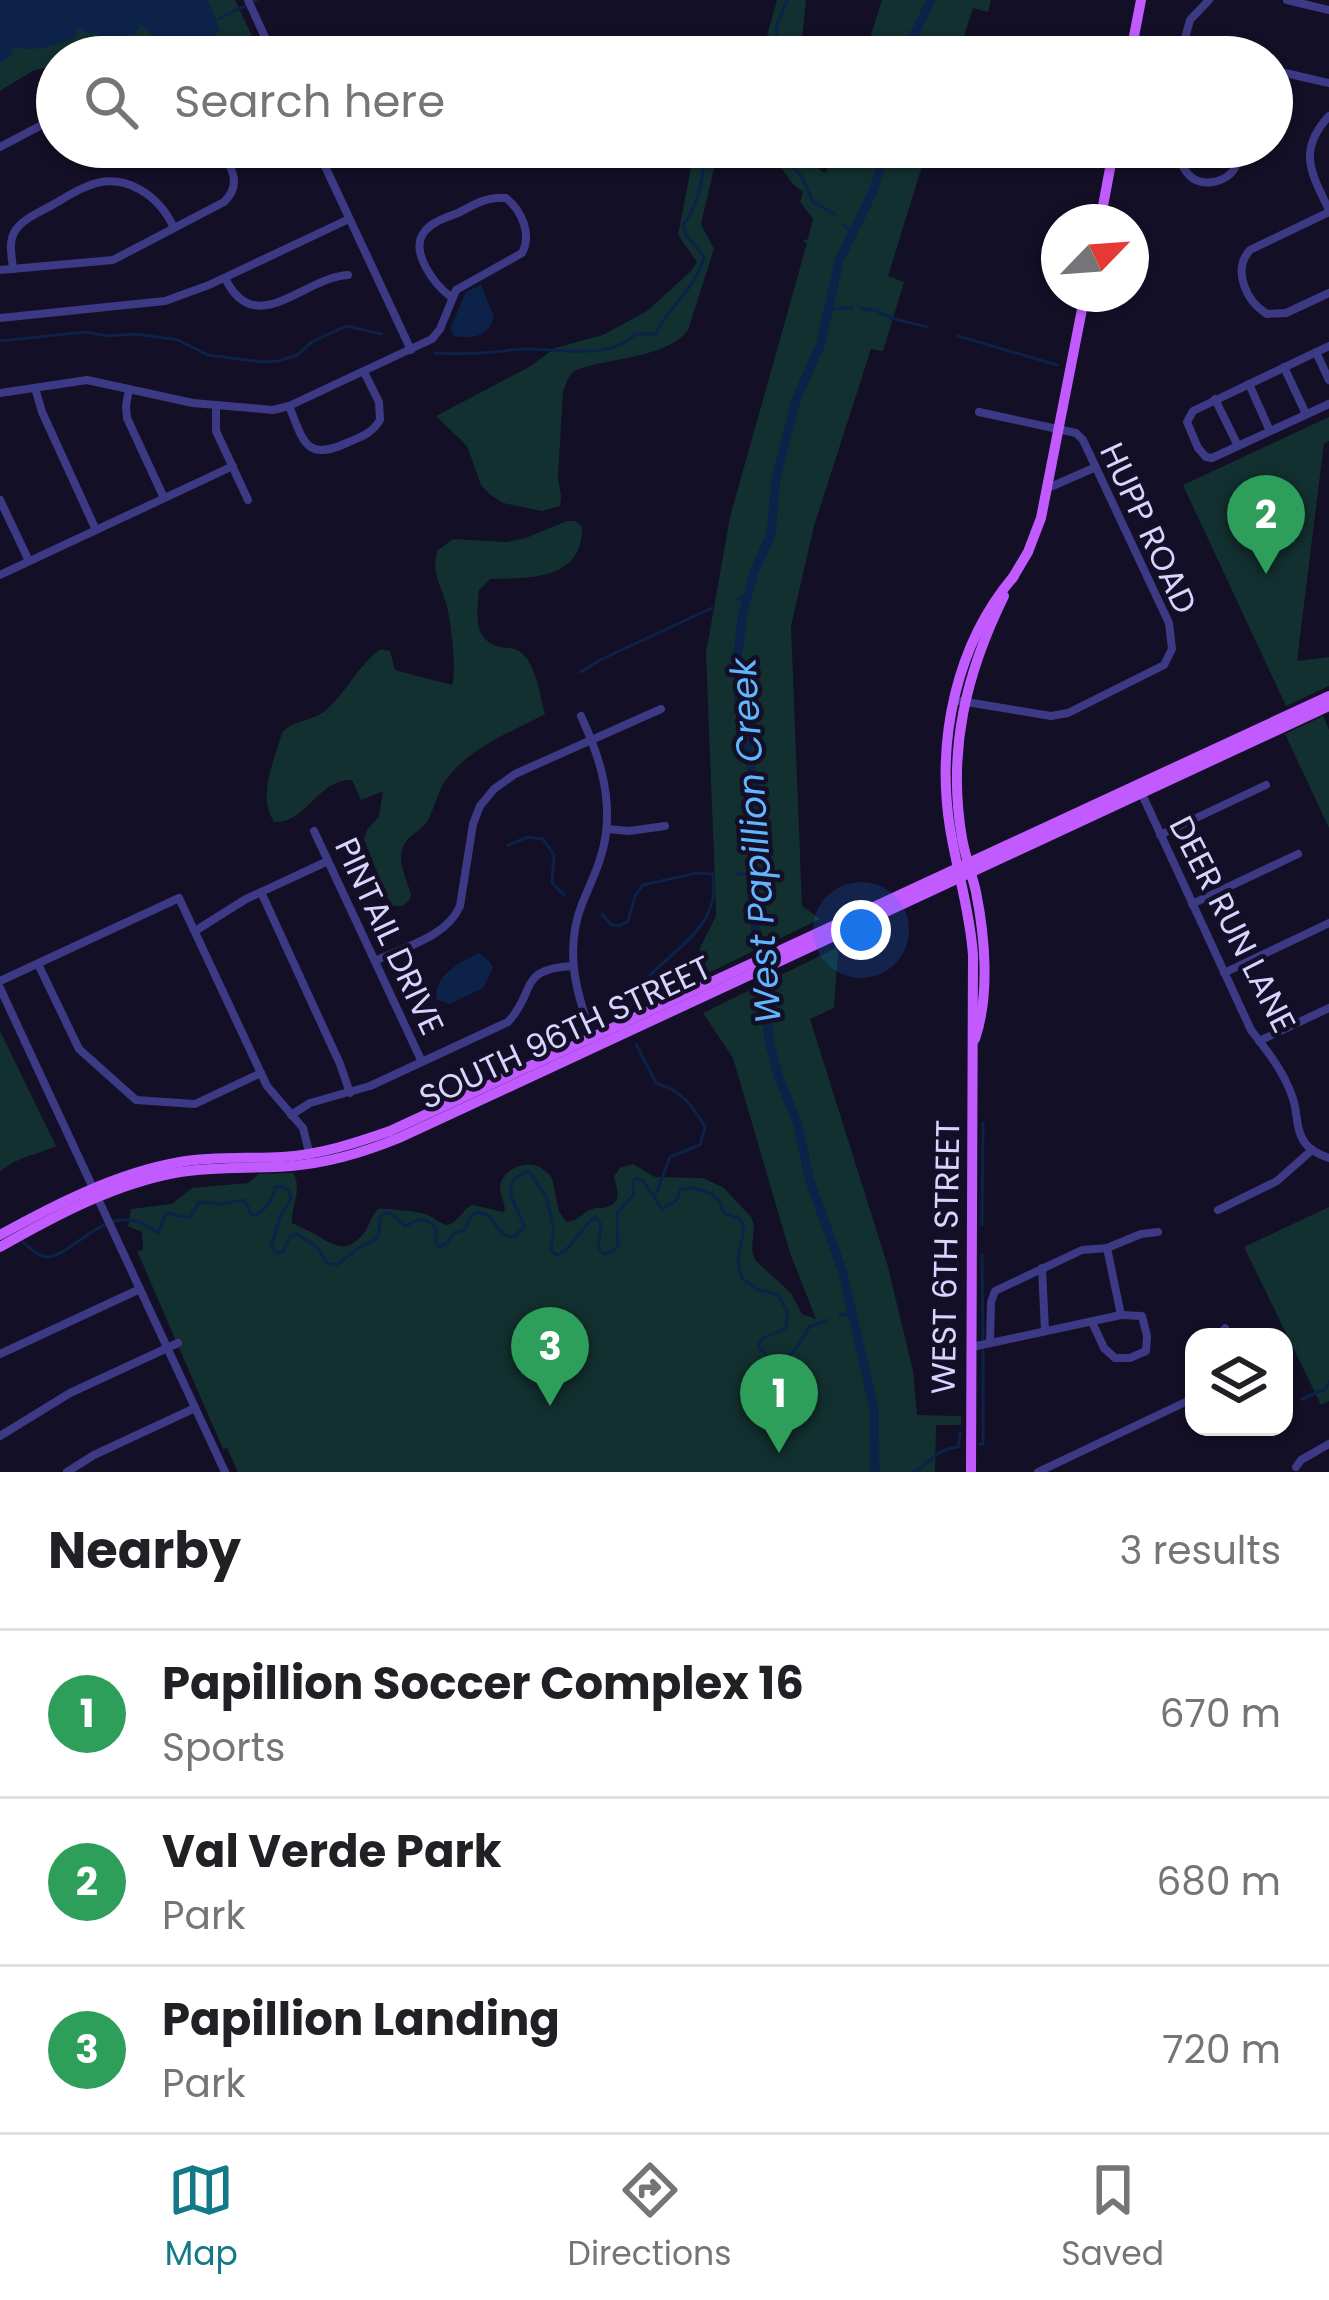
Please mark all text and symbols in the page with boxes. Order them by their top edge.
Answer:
search box [36,36,1293,168]
icon: search [78,69,144,135]
text: Search here [174,70,445,133]
north arrow [1041,204,1149,312]
street label: HUPP ROAD [1088,435,1209,621]
pin: 2 [1227,475,1305,574]
water label: West Papillion Creek [717,655,794,1025]
street label: DEER RUN LANE [1158,808,1307,1041]
street label: PINTAIL DRIVE [323,830,456,1042]
your location [831,900,891,960]
street label: SOUTH 96TH STREET [411,944,719,1121]
street label: WEST 6TH STREET [920,1119,971,1395]
pin: 3 [511,1307,589,1406]
map controls [1185,1328,1293,1436]
button: layers [1185,1328,1293,1436]
pin: 1 [740,1354,818,1453]
text: Nearby [48,1514,241,1586]
text: 3 results [1119,1523,1281,1578]
text: Papillion Soccer Complex 16 [162,1652,804,1715]
text: 1 [80,1686,94,1741]
text: 670 m [1160,1686,1281,1741]
text: Sports [162,1720,285,1775]
text: Val Verde Park [162,1820,502,1883]
text: 2 [76,1854,98,1909]
text: 680 m [1157,1854,1281,1909]
text: Park [162,1888,246,1943]
text: Papillion Landing [162,1988,560,2051]
text: 3 [75,2022,99,2077]
text: 720 m [1162,2022,1281,2077]
text: Park [162,2056,246,2111]
tab: Map [165,2157,238,2279]
tab: Directions [568,2157,731,2279]
tab: Saved [1061,2157,1164,2279]

